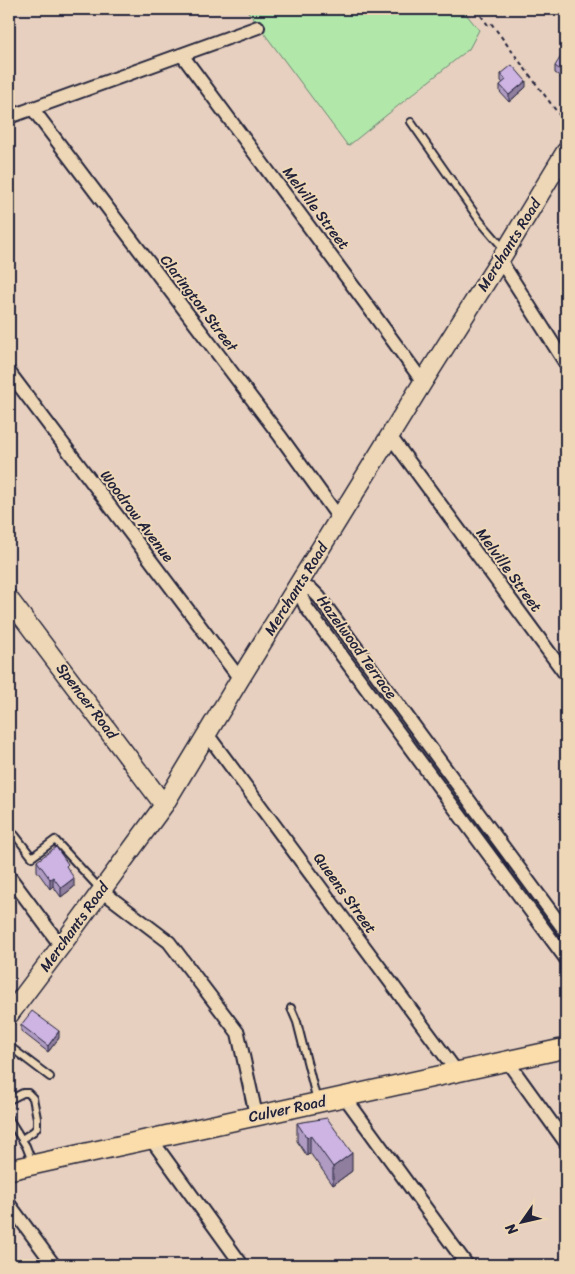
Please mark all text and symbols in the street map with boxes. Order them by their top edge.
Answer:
street label: Melville Street [276,161,356,256]
street label: Merchants Road [470,192,549,297]
street label: Clarington Street [153,249,245,358]
street label: Woodrow Avenue [93,464,181,568]
street label: Melville Street [469,522,549,618]
street label: Merchants Road [257,536,336,641]
street label: Hazelwood Terrace [310,589,404,705]
street label: Spencer Road [49,657,125,746]
street label: Queens Street [307,847,384,939]
street label: Merchants Road [32,876,116,977]
street label: Culver Road [246,1088,329,1130]
north arrow [498,1196,548,1246]
text: N [498,1218,525,1241]

